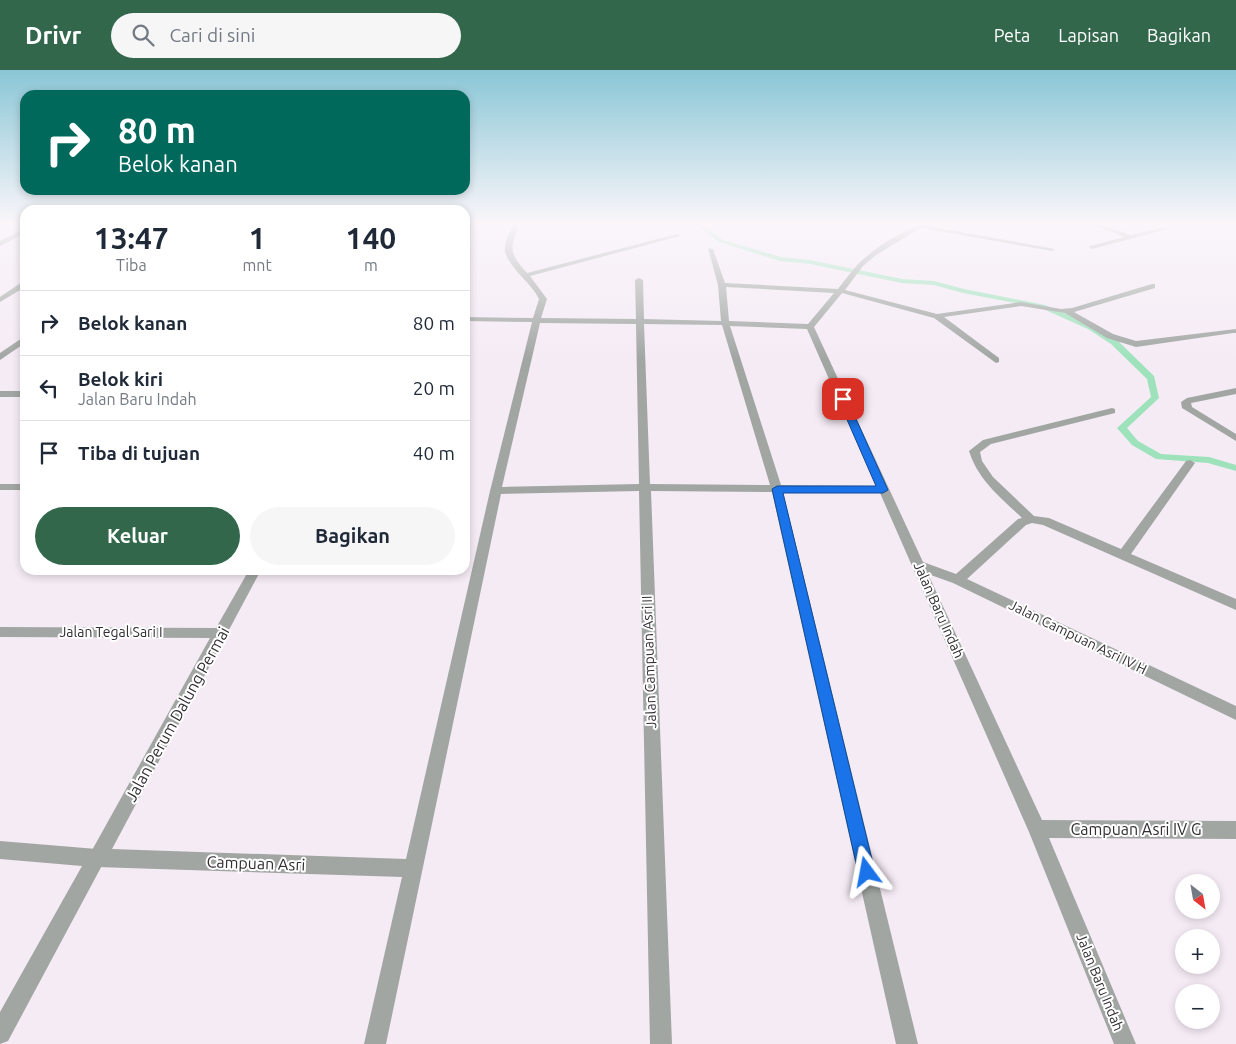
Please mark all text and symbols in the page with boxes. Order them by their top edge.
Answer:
search box [111,13,461,58]
icon: search [129,21,157,49]
text: Drivr [25,22,81,49]
text: Cari di sini [169,24,255,46]
text: Peta [994,25,1030,45]
text: Lapisan [1058,25,1119,45]
text: Bagikan [1147,25,1211,45]
icon: right [35,110,100,175]
text: 80 m [118,110,196,150]
text: Belok kanan [118,151,238,176]
text: 13:47 [94,221,169,255]
text: 1 [249,221,266,255]
text: 140 [346,221,396,255]
text: Tiba [116,256,147,274]
text: mnt [243,256,272,274]
text: m [364,256,378,274]
icon: right [35,309,63,337]
text: Belok kanan [78,312,187,334]
text: 80 m [413,312,455,334]
text: Belok kiri [78,368,163,390]
icon: left [35,374,63,402]
text: 20 m [413,377,455,399]
pin [822,378,864,420]
icon: arrive [829,385,857,413]
text: Jalan Baru Indah [78,390,197,408]
icon: arrive [35,439,63,467]
text: Tiba di tujuan [78,442,200,464]
text: 40 m [413,442,455,464]
button: Keluar [35,507,240,565]
button: Bagikan [250,507,455,565]
street label: Jalan Baru Indah [911,559,967,661]
street label: Jalan Campuan Asri II [639,595,659,729]
street label: Jalan Campuan Asri IV H [1006,597,1150,677]
street label: Jalan Perum Dalung Permai [121,623,233,805]
street label: Jalan Tegal Sari I [59,624,163,640]
street label: Campuan Asri IV G [1070,820,1202,838]
position arrow [840,845,892,897]
street label: Campuan Asri [206,852,306,874]
north arrow [1175,874,1220,919]
map controls [1175,874,1220,1029]
button: + [1175,929,1220,974]
street label: Jalan Baru Indah [1073,931,1127,1033]
button: − [1175,984,1220,1029]

